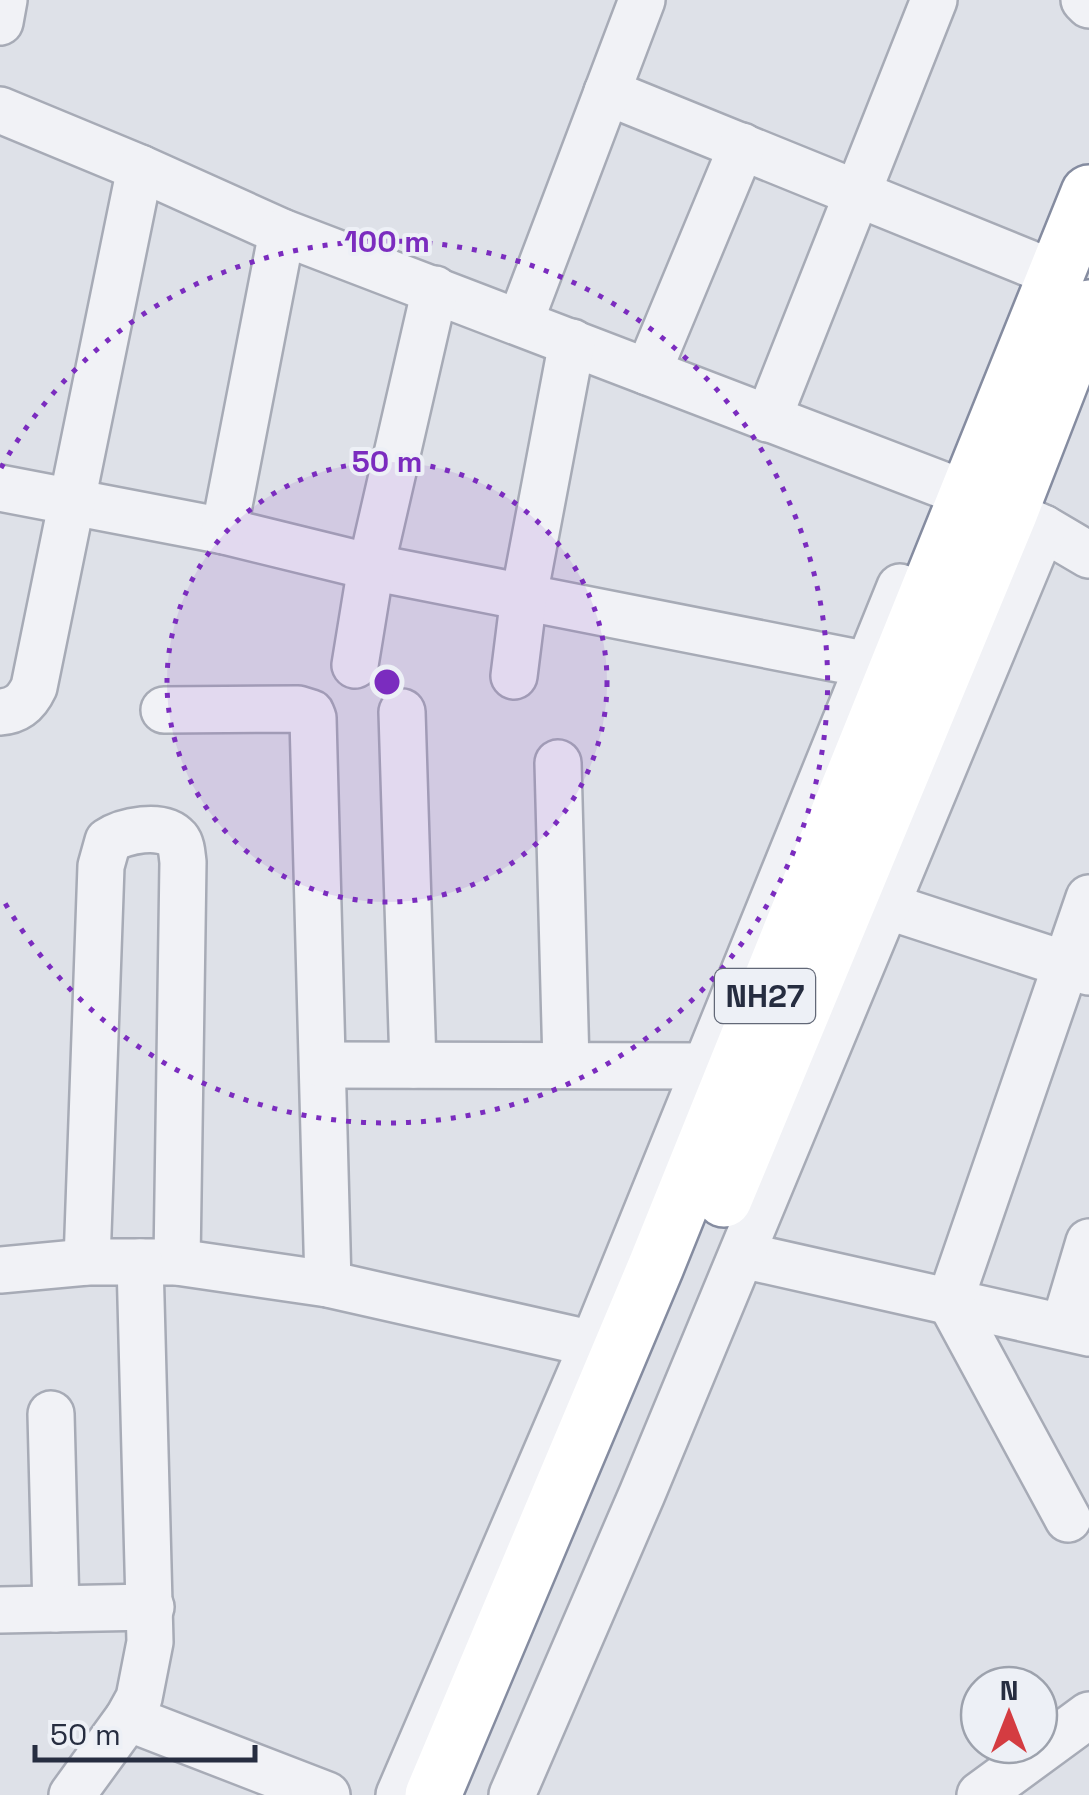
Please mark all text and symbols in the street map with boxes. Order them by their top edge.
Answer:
text: 100 m [344,222,430,261]
text: 50 m [352,442,422,481]
centre of rings [369,664,405,700]
road number: NH27 [715,969,815,1023]
north arrow [959,1665,1059,1765]
text: N [1000,1672,1018,1708]
scale bar [35,1700,255,1762]
text: 50 m [50,1715,121,1754]

